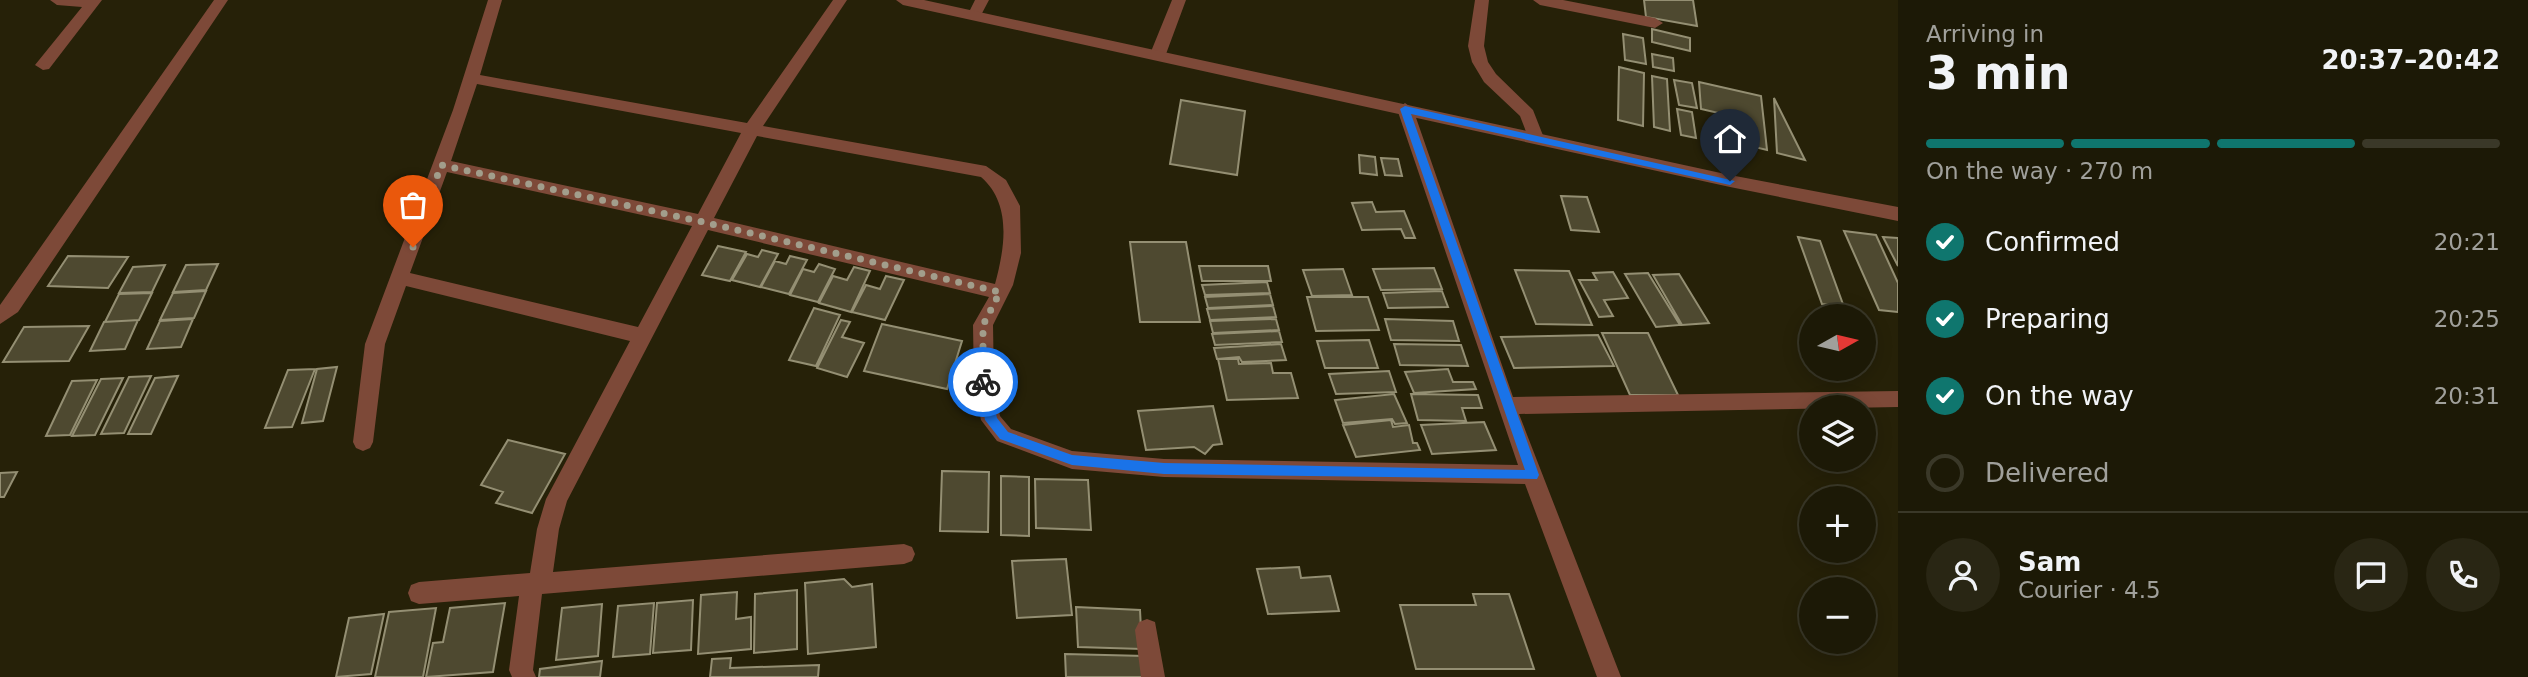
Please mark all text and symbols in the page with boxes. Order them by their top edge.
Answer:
text: Arriving in [1926,21,2044,47]
text: 20:37–20:42 [2321,45,2500,75]
text: 3 min [1926,46,2070,100]
pin [1700,109,1760,181]
icon: home [1711,120,1749,158]
text: On the way · 270 m [1926,158,2153,184]
pin [383,175,443,247]
icon: bag [394,186,432,224]
icon: check [1926,223,1964,261]
text: Confirmed [1985,227,2120,257]
text: 20:21 [2434,229,2500,255]
icon: check [1926,300,1964,338]
north arrow [1799,304,1876,382]
map controls [1799,304,1876,654]
text: Preparing [1985,304,2110,334]
text: 20:25 [2434,306,2500,332]
courier [948,347,1018,417]
icon: bike [964,363,1002,401]
icon: check [1926,377,1964,415]
text: On the way [1985,381,2134,411]
text: 20:31 [2434,383,2500,409]
button: layers [1799,395,1876,472]
text: Delivered [1985,458,2109,488]
button: + [1799,486,1876,563]
button: person [1926,538,2000,612]
button: chat [2334,538,2408,612]
button: phone [2426,538,2500,612]
text: Sam [2018,547,2081,577]
button: − [1799,577,1876,654]
text: Courier · 4.5 [2018,577,2161,603]

